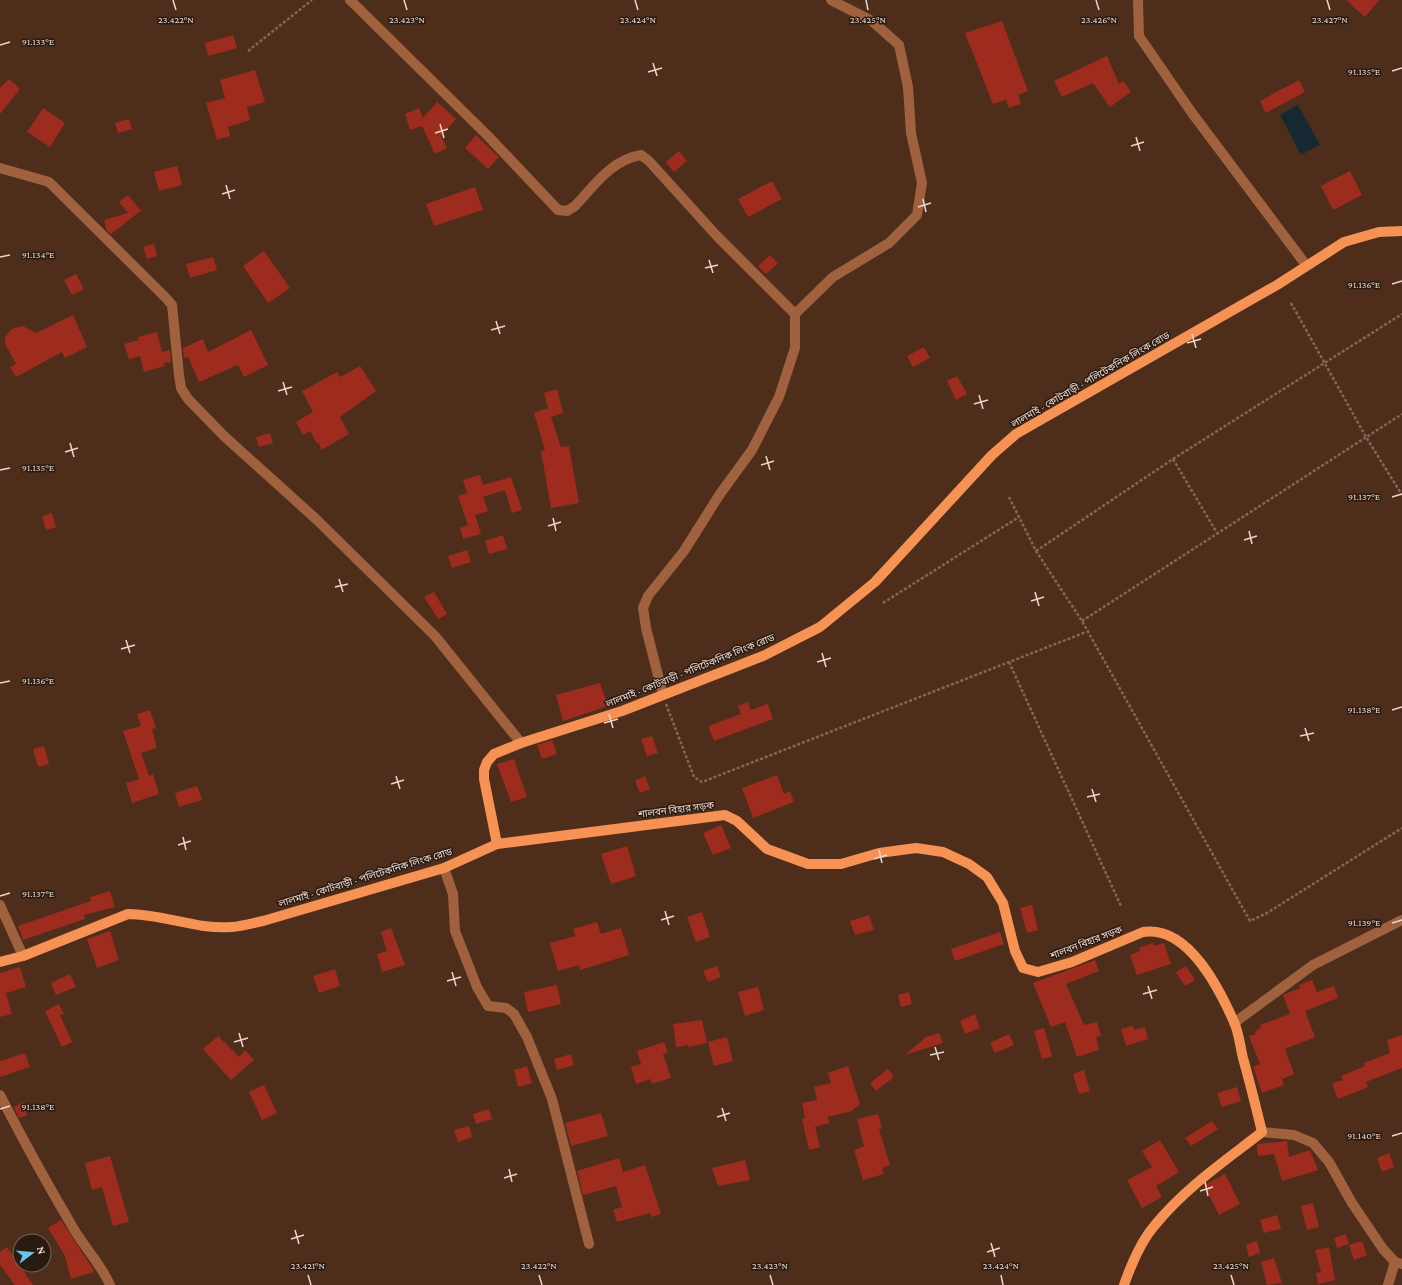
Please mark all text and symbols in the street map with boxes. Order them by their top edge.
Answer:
text: 23.422°N [158,14,194,25]
text: 23.423°N [389,14,425,25]
text: 23.424°N [620,14,657,25]
text: 23.425°N [850,14,886,25]
text: 23.426°N [1081,14,1117,25]
text: 23.427°N [1312,14,1348,25]
text: 91.133°E [22,36,55,47]
text: 91.135°E [1348,66,1381,77]
text: 91.134°E [22,249,55,260]
text: 91.136°E [1348,279,1381,290]
street label: লালমাই - কোটবাড়ী - পলিটেকনিক লিংক রোড [1008,329,1172,430]
text: 91.135°E [22,462,55,473]
text: 91.137°E [1348,491,1381,502]
street label: লালমাই - কোটবাড়ী - পলিটেকনিক লিংক রোড [603,631,777,710]
text: 91.136°E [22,675,55,686]
text: 91.138°E [1348,704,1381,715]
street label: শালবন বিহার সড়ক [636,799,716,820]
street label: লালমাই - কোটবাড়ী - পলিটেকনিক লিংক রোড [276,846,454,909]
text: 91.137°E [22,888,55,899]
text: 91.139°E [1348,917,1381,928]
street label: শালবন বিহার সড়ক [1048,923,1125,962]
text: 91.138°E [22,1101,55,1112]
text: 91.140°E [1347,1130,1381,1141]
north arrow [12,1233,52,1273]
text: N [35,1245,49,1256]
text: 23.421°N [291,1260,326,1271]
text: 23.422°N [521,1260,557,1271]
text: 23.423°N [752,1260,788,1271]
text: 23.424°N [983,1260,1020,1271]
text: 23.425°N [1213,1260,1249,1271]

